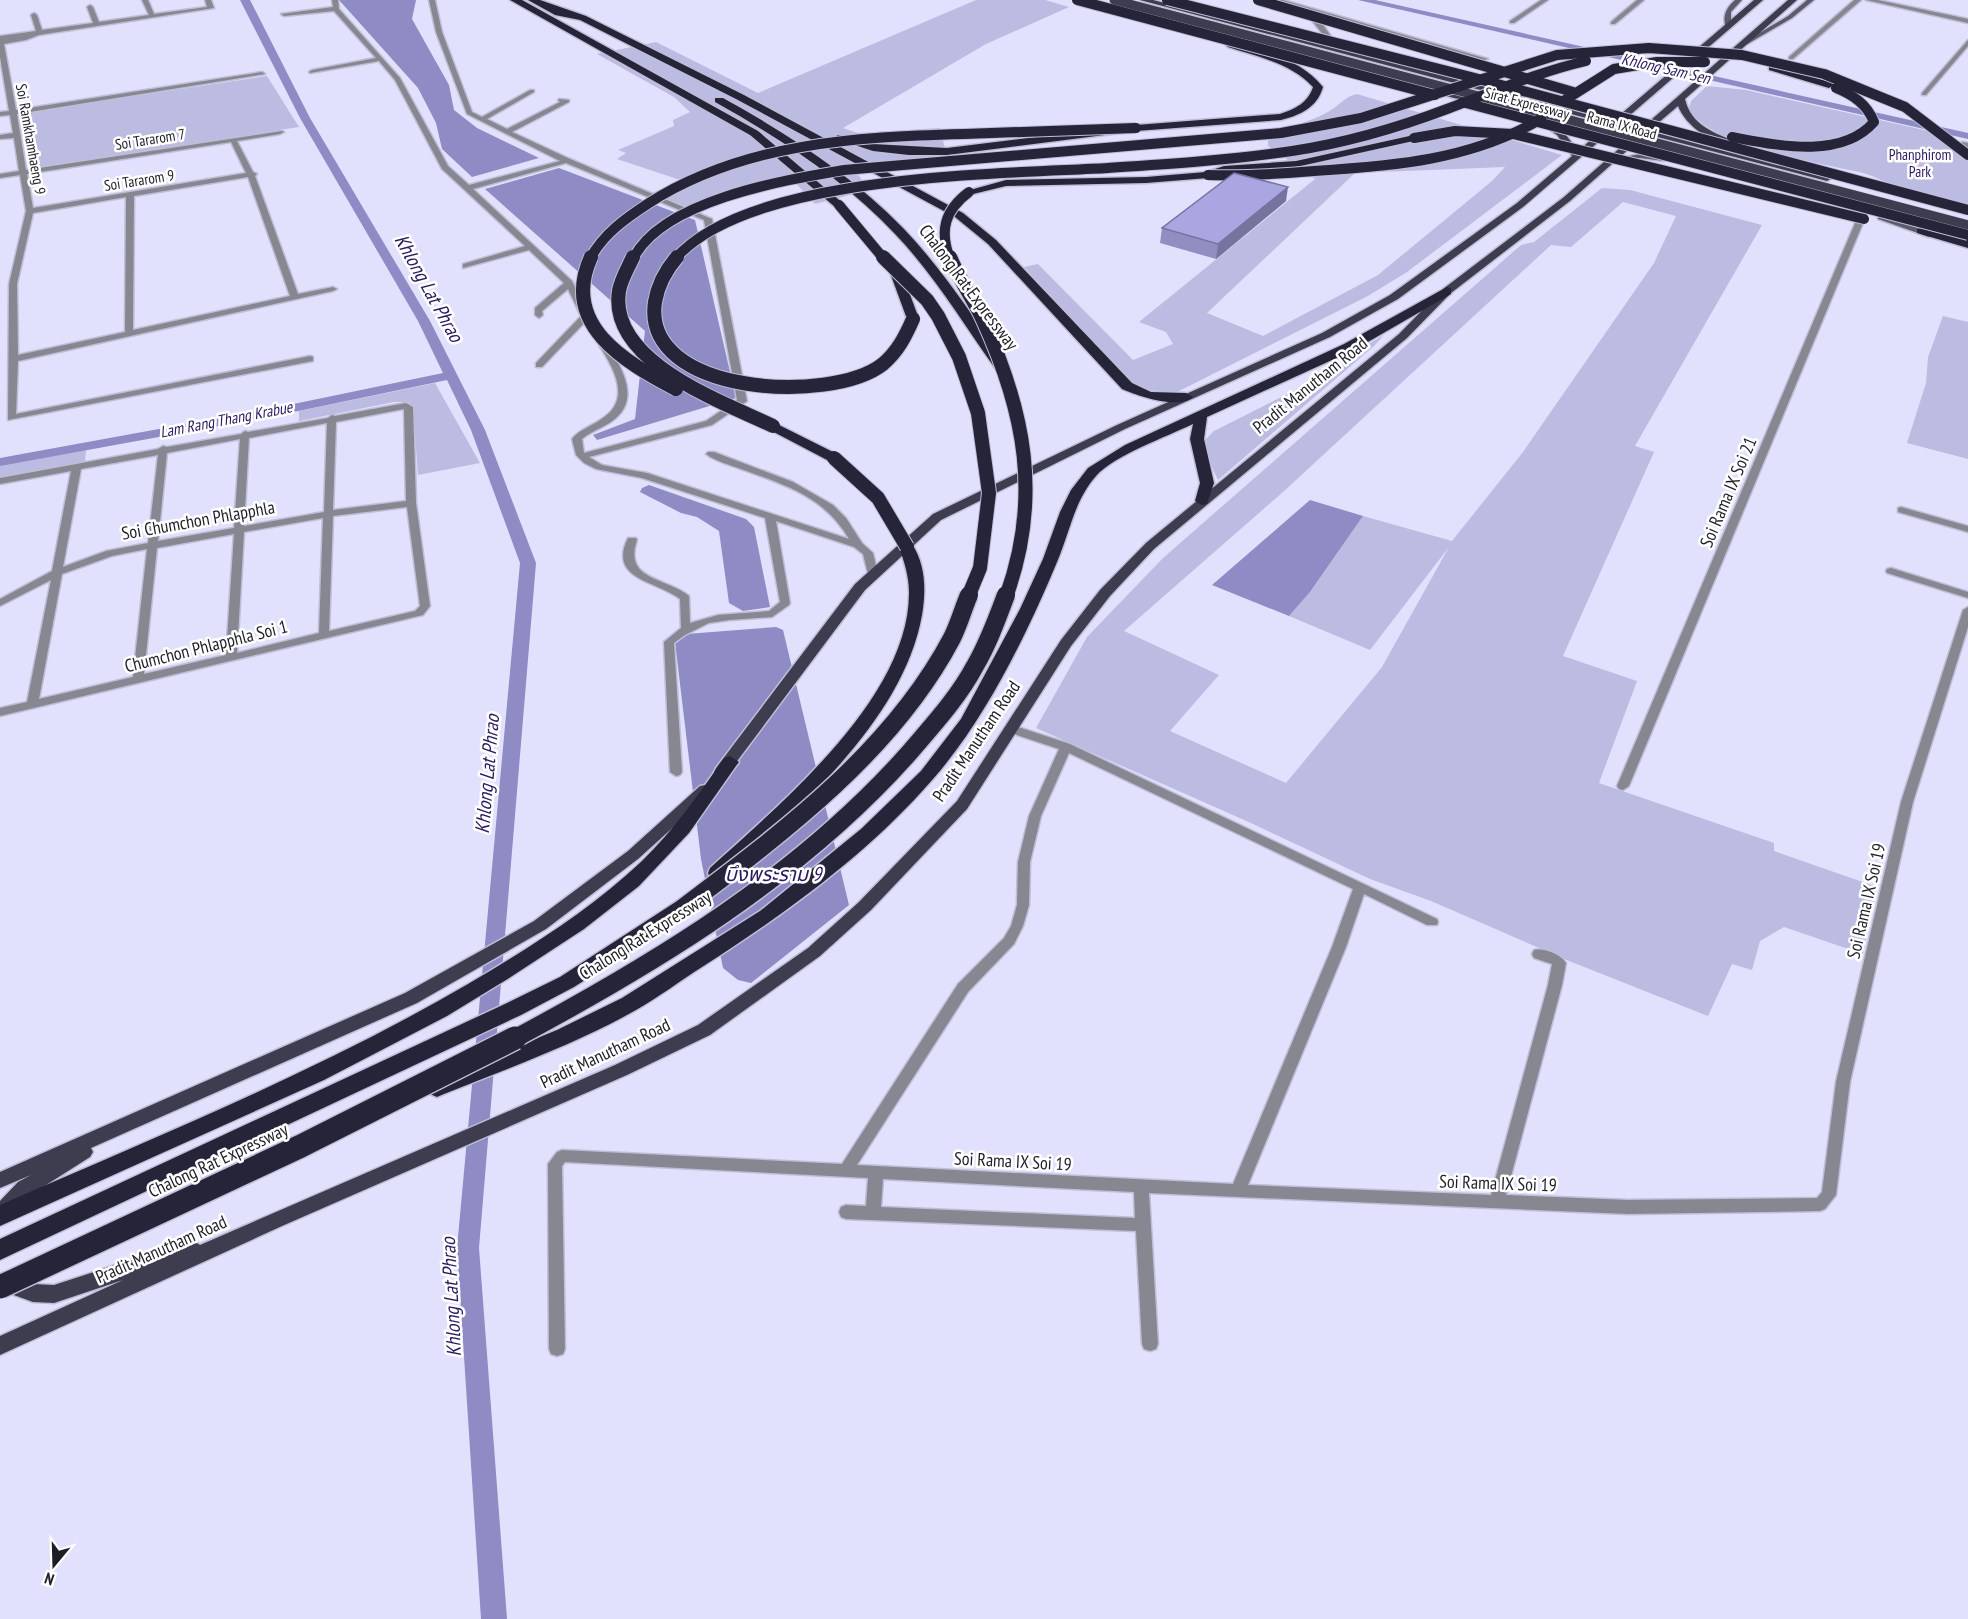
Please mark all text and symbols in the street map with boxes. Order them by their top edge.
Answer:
water label: Khlong Sam Sen [1620,48,1713,88]
street label: Soi Ramkhamhaeng 9 [12,82,50,196]
street label: Sirat Expressway [1482,83,1572,124]
street label: Rama IX Road [1585,107,1659,143]
street label: Soi Tararom 7 [114,124,186,154]
park label: Phanphirom Park [1889,145,1951,181]
street label: Soi Tararom 9 [103,165,175,195]
street label: Chalong Rat Expressway [914,220,1024,355]
water label: Khlong Lat Phrao [389,230,470,348]
street label: Pradit Manutham Road [1248,332,1372,438]
water label: Lam Rang Thang Krabue [158,396,295,442]
street label: Soi Rama IX Soi 21 [1694,433,1762,551]
street label: Soi Chumchon Phlapphla [120,495,276,545]
street label: Chumchon Phlapphla Soi 1 [122,615,290,677]
street label: Pradit Manutham Road [927,676,1025,806]
water label: Khlong Lat Phrao [469,712,505,835]
street label: Soi Rama IX Soi 19 [1842,841,1890,961]
water label: บึงพระราม 9 [725,861,823,887]
street label: Chalong Rat Expressway [575,885,716,985]
street label: Pradit Manutham Road [536,1013,674,1093]
street label: Chalong Rat Expressway [144,1117,292,1202]
street label: Soi Rama IX Soi 19 [954,1146,1072,1176]
street label: Soi Rama IX Soi 19 [1439,1169,1557,1197]
street label: Pradit Manutham Road [92,1210,230,1288]
water label: Khlong Lat Phrao [435,1235,467,1357]
north arrow [24,1535,84,1595]
text: N [42,1568,56,1590]

